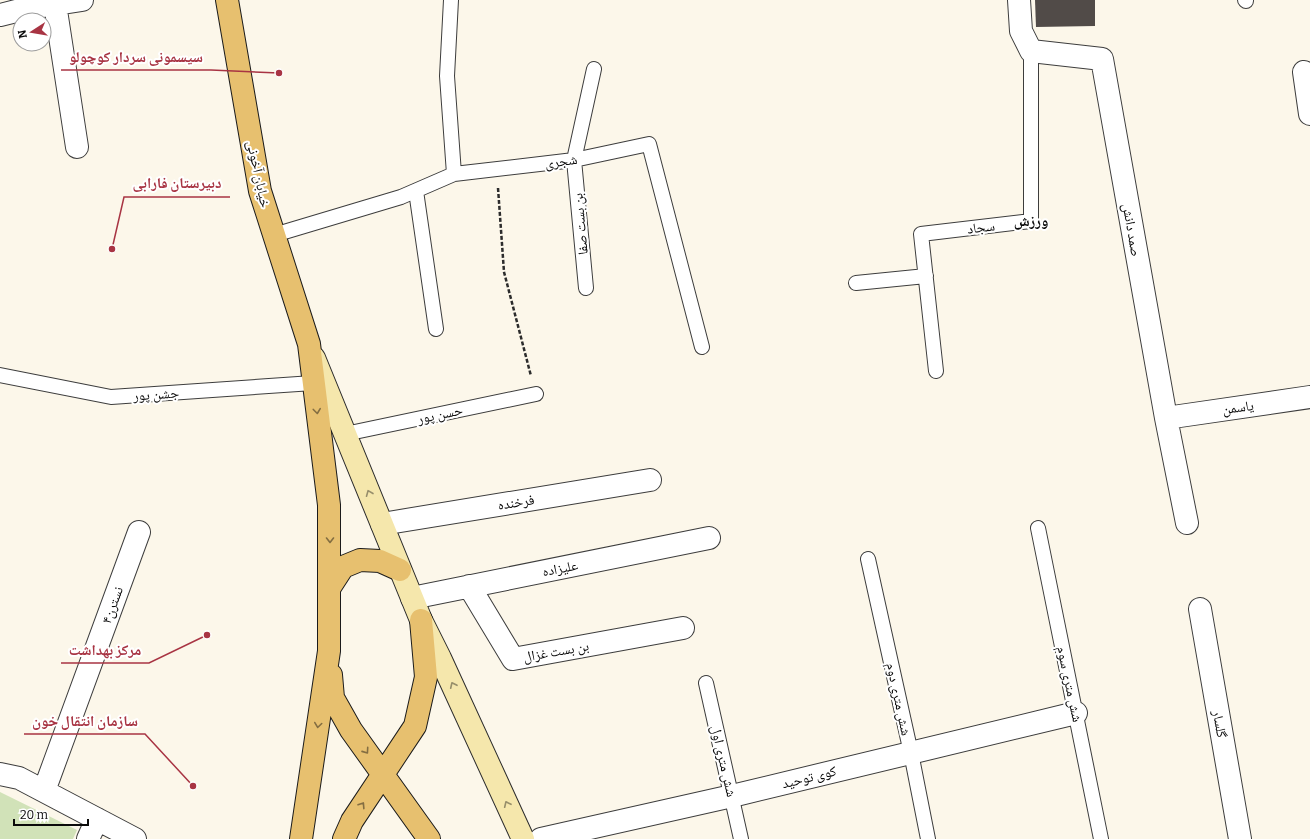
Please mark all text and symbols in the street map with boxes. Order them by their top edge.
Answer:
north arrow [12,12,52,52]
text: N [15,28,30,39]
callout: سیسمونی سردار کوچولو [61,43,211,70]
text: سیسمونی سردار کوچولو [69,48,203,66]
street label: خیابان آخونی [243,139,274,209]
street label: شجری [544,151,579,172]
callout: دبیرستان فارابی [124,170,230,197]
text: دبیرستان فارابی [132,174,222,192]
street label: بن بست صفا [569,192,592,256]
street label: صمد دانش [1118,202,1145,258]
district label: ورزش [1014,212,1048,230]
street label: سجاد [966,217,996,238]
street label: جشن پور [132,384,180,405]
street label: یاسمن [1221,397,1255,418]
street label: حسن پور [415,401,464,428]
one-way arrow [312,407,321,414]
one-way arrow [366,490,374,497]
street label: فرخنده [497,491,536,514]
one-way arrow [326,537,334,543]
street label: علیزاده [541,557,579,580]
street label: نسترن۴ [98,584,127,626]
callout: مرکز بهداشت [61,636,149,663]
street label: بن بست غزال [522,637,590,666]
text: مرکز بهداشت [69,641,141,659]
street label: شش متری سوم [1052,644,1086,724]
street label: شش متری دوم [882,661,915,737]
one-way arrow [450,682,458,690]
callout: سازمان انتقال خون [24,707,145,734]
street label: گلسار [1209,708,1230,739]
text: سازمان انتقال خون [32,712,138,730]
one-way arrow [314,722,323,728]
street label: شش متری اول [707,724,740,799]
one-way arrow [361,747,368,754]
street label: کوی توحید [780,762,838,792]
one-way arrow [504,800,512,808]
scale bar [14,801,88,827]
one-way arrow [357,802,365,809]
text: 20 m [20,808,49,822]

